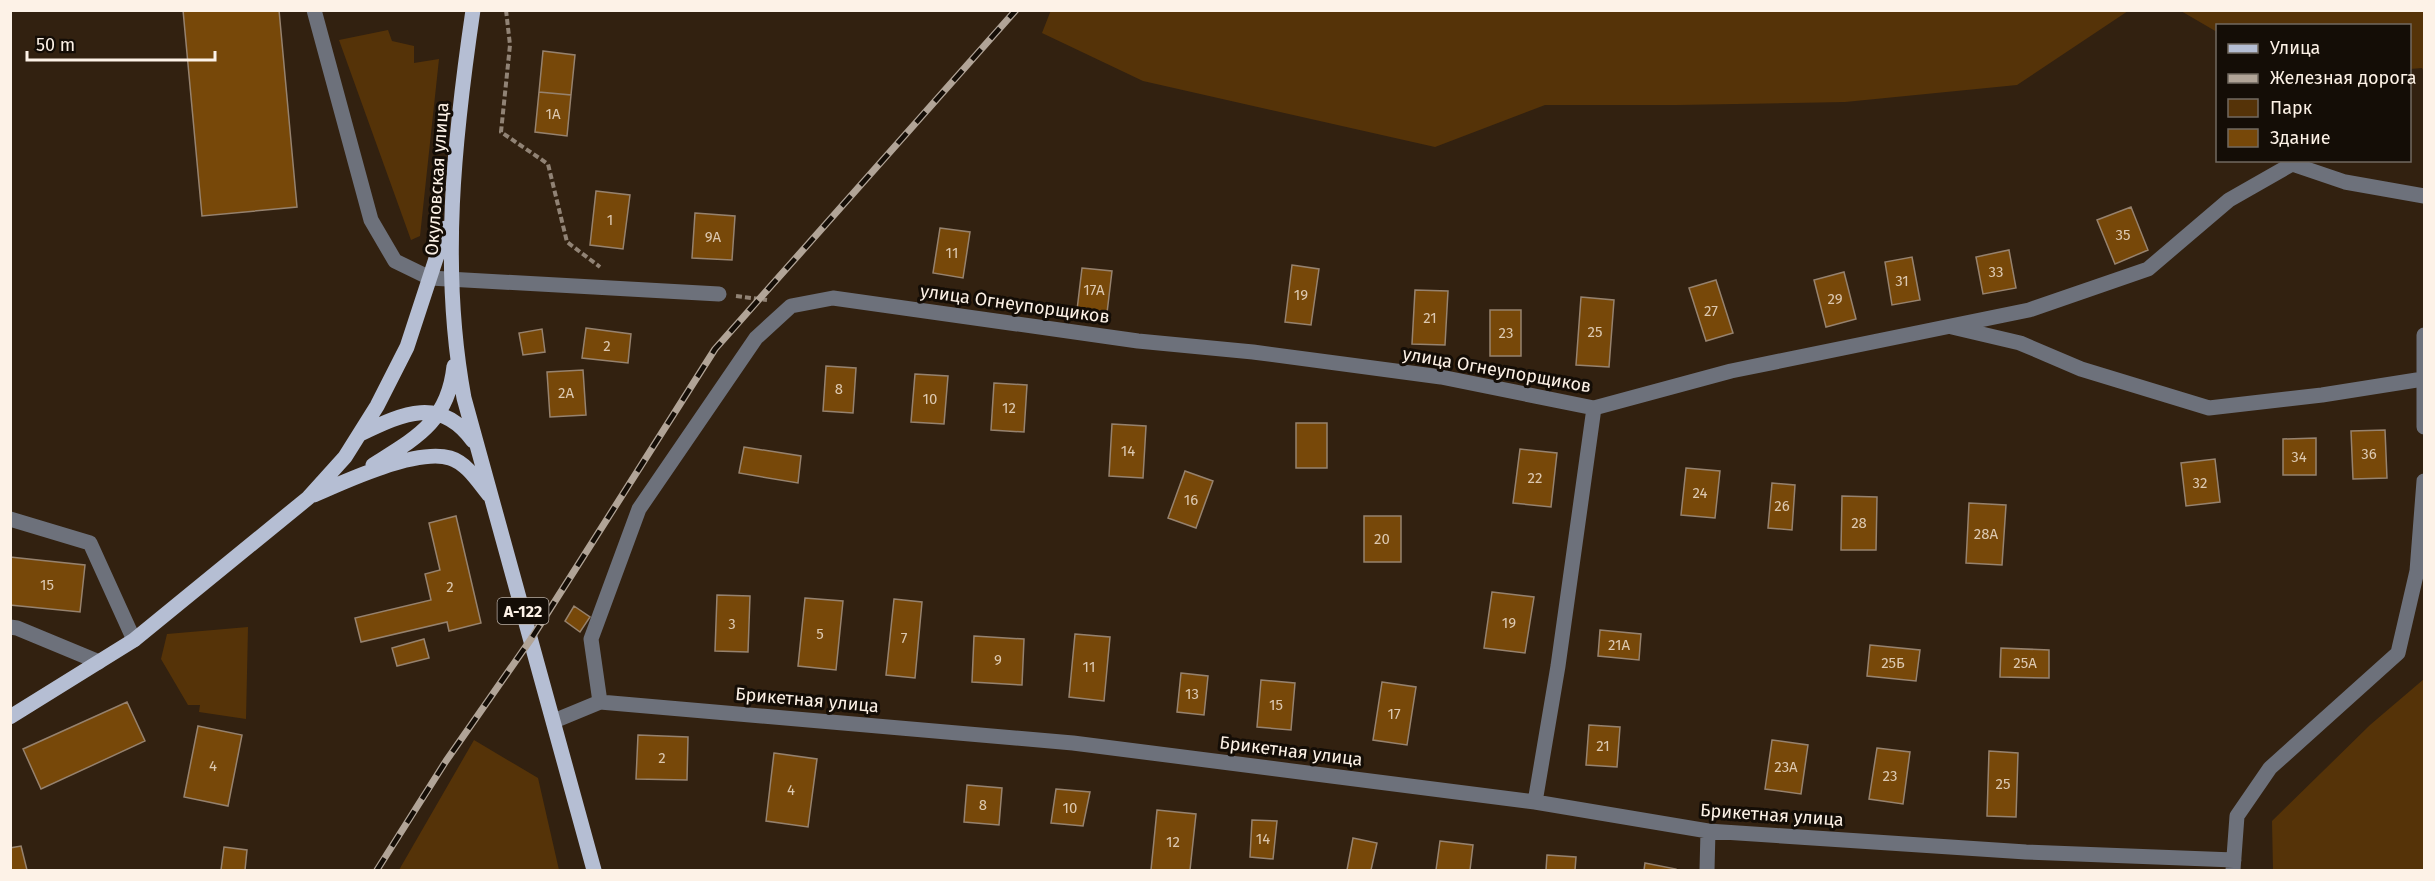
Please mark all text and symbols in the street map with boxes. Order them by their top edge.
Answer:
scale bar [27,24,214,62]
legend [2216,24,2411,162]
text: 50 m [36,34,75,56]
text: Улица [2270,37,2320,59]
text: Железная дорога [2270,67,2417,89]
text: Парк [2270,97,2313,119]
street label: Окуловская улица [421,102,453,256]
house number: 1А [545,105,561,123]
text: Здание [2270,127,2331,149]
house number: 1 [607,211,613,229]
house number: 35 [2115,226,2131,244]
house number: 9А [705,228,722,246]
house number: 11 [946,244,958,262]
house number: 33 [1989,263,2003,281]
house number: 31 [1895,272,1909,290]
street label: улица Огнеупорщиков [919,280,1111,328]
house number: 17А [1083,281,1105,299]
house number: 19 [1294,286,1308,304]
house number: 29 [1827,290,1843,308]
house number: 27 [1704,302,1718,320]
house number: 21 [1423,309,1437,327]
house number: 25 [1588,323,1602,341]
house number: 23 [1499,324,1513,342]
house number: 2 [603,337,611,355]
street label: улица Огнеупорщиков [1401,343,1593,397]
house number: 8 [835,380,843,398]
house number: 2А [558,384,574,402]
house number: 10 [923,390,937,408]
house number: 12 [1002,399,1016,417]
house number: 14 [1121,442,1135,460]
house number: 36 [2361,445,2377,463]
house number: 34 [2291,448,2307,466]
house number: 22 [1528,469,1542,487]
house number: 32 [2193,474,2207,492]
house number: 24 [1692,484,1708,502]
house number: 16 [1184,491,1198,509]
house number: 26 [1774,497,1790,515]
house number: 28 [1851,514,1867,532]
house number: 28А [1974,525,1999,543]
house number: 20 [1374,530,1390,548]
house number: 15 [40,576,54,594]
house number: 2 [446,578,454,596]
road number: А-122 [498,598,548,624]
house number: 19 [1502,614,1516,632]
house number: 3 [728,615,736,633]
house number: 5 [816,625,824,643]
house number: 7 [901,629,908,647]
house number: 21А [1608,636,1630,654]
house number: 9 [994,651,1002,669]
house number: 25Б [1881,654,1905,672]
house number: 25А [2013,654,2037,672]
house number: 11 [1083,658,1095,676]
street label: Брикетная улица [734,683,880,717]
house number: 13 [1185,685,1199,703]
house number: 15 [1269,696,1283,714]
house number: 17 [1387,705,1401,723]
street label: Брикетная улица [1218,731,1364,771]
house number: 21 [1596,737,1610,755]
house number: 2 [658,749,666,767]
house number: 4 [209,757,217,775]
house number: 23А [1774,758,1798,776]
house number: 23 [1883,767,1897,785]
house number: 25 [1996,775,2010,793]
house number: 4 [787,781,795,799]
house number: 8 [979,796,987,814]
house number: 10 [1063,799,1077,817]
street label: Брикетная улица [1699,799,1845,831]
house number: 14 [1256,830,1270,848]
house number: 12 [1166,833,1180,851]

